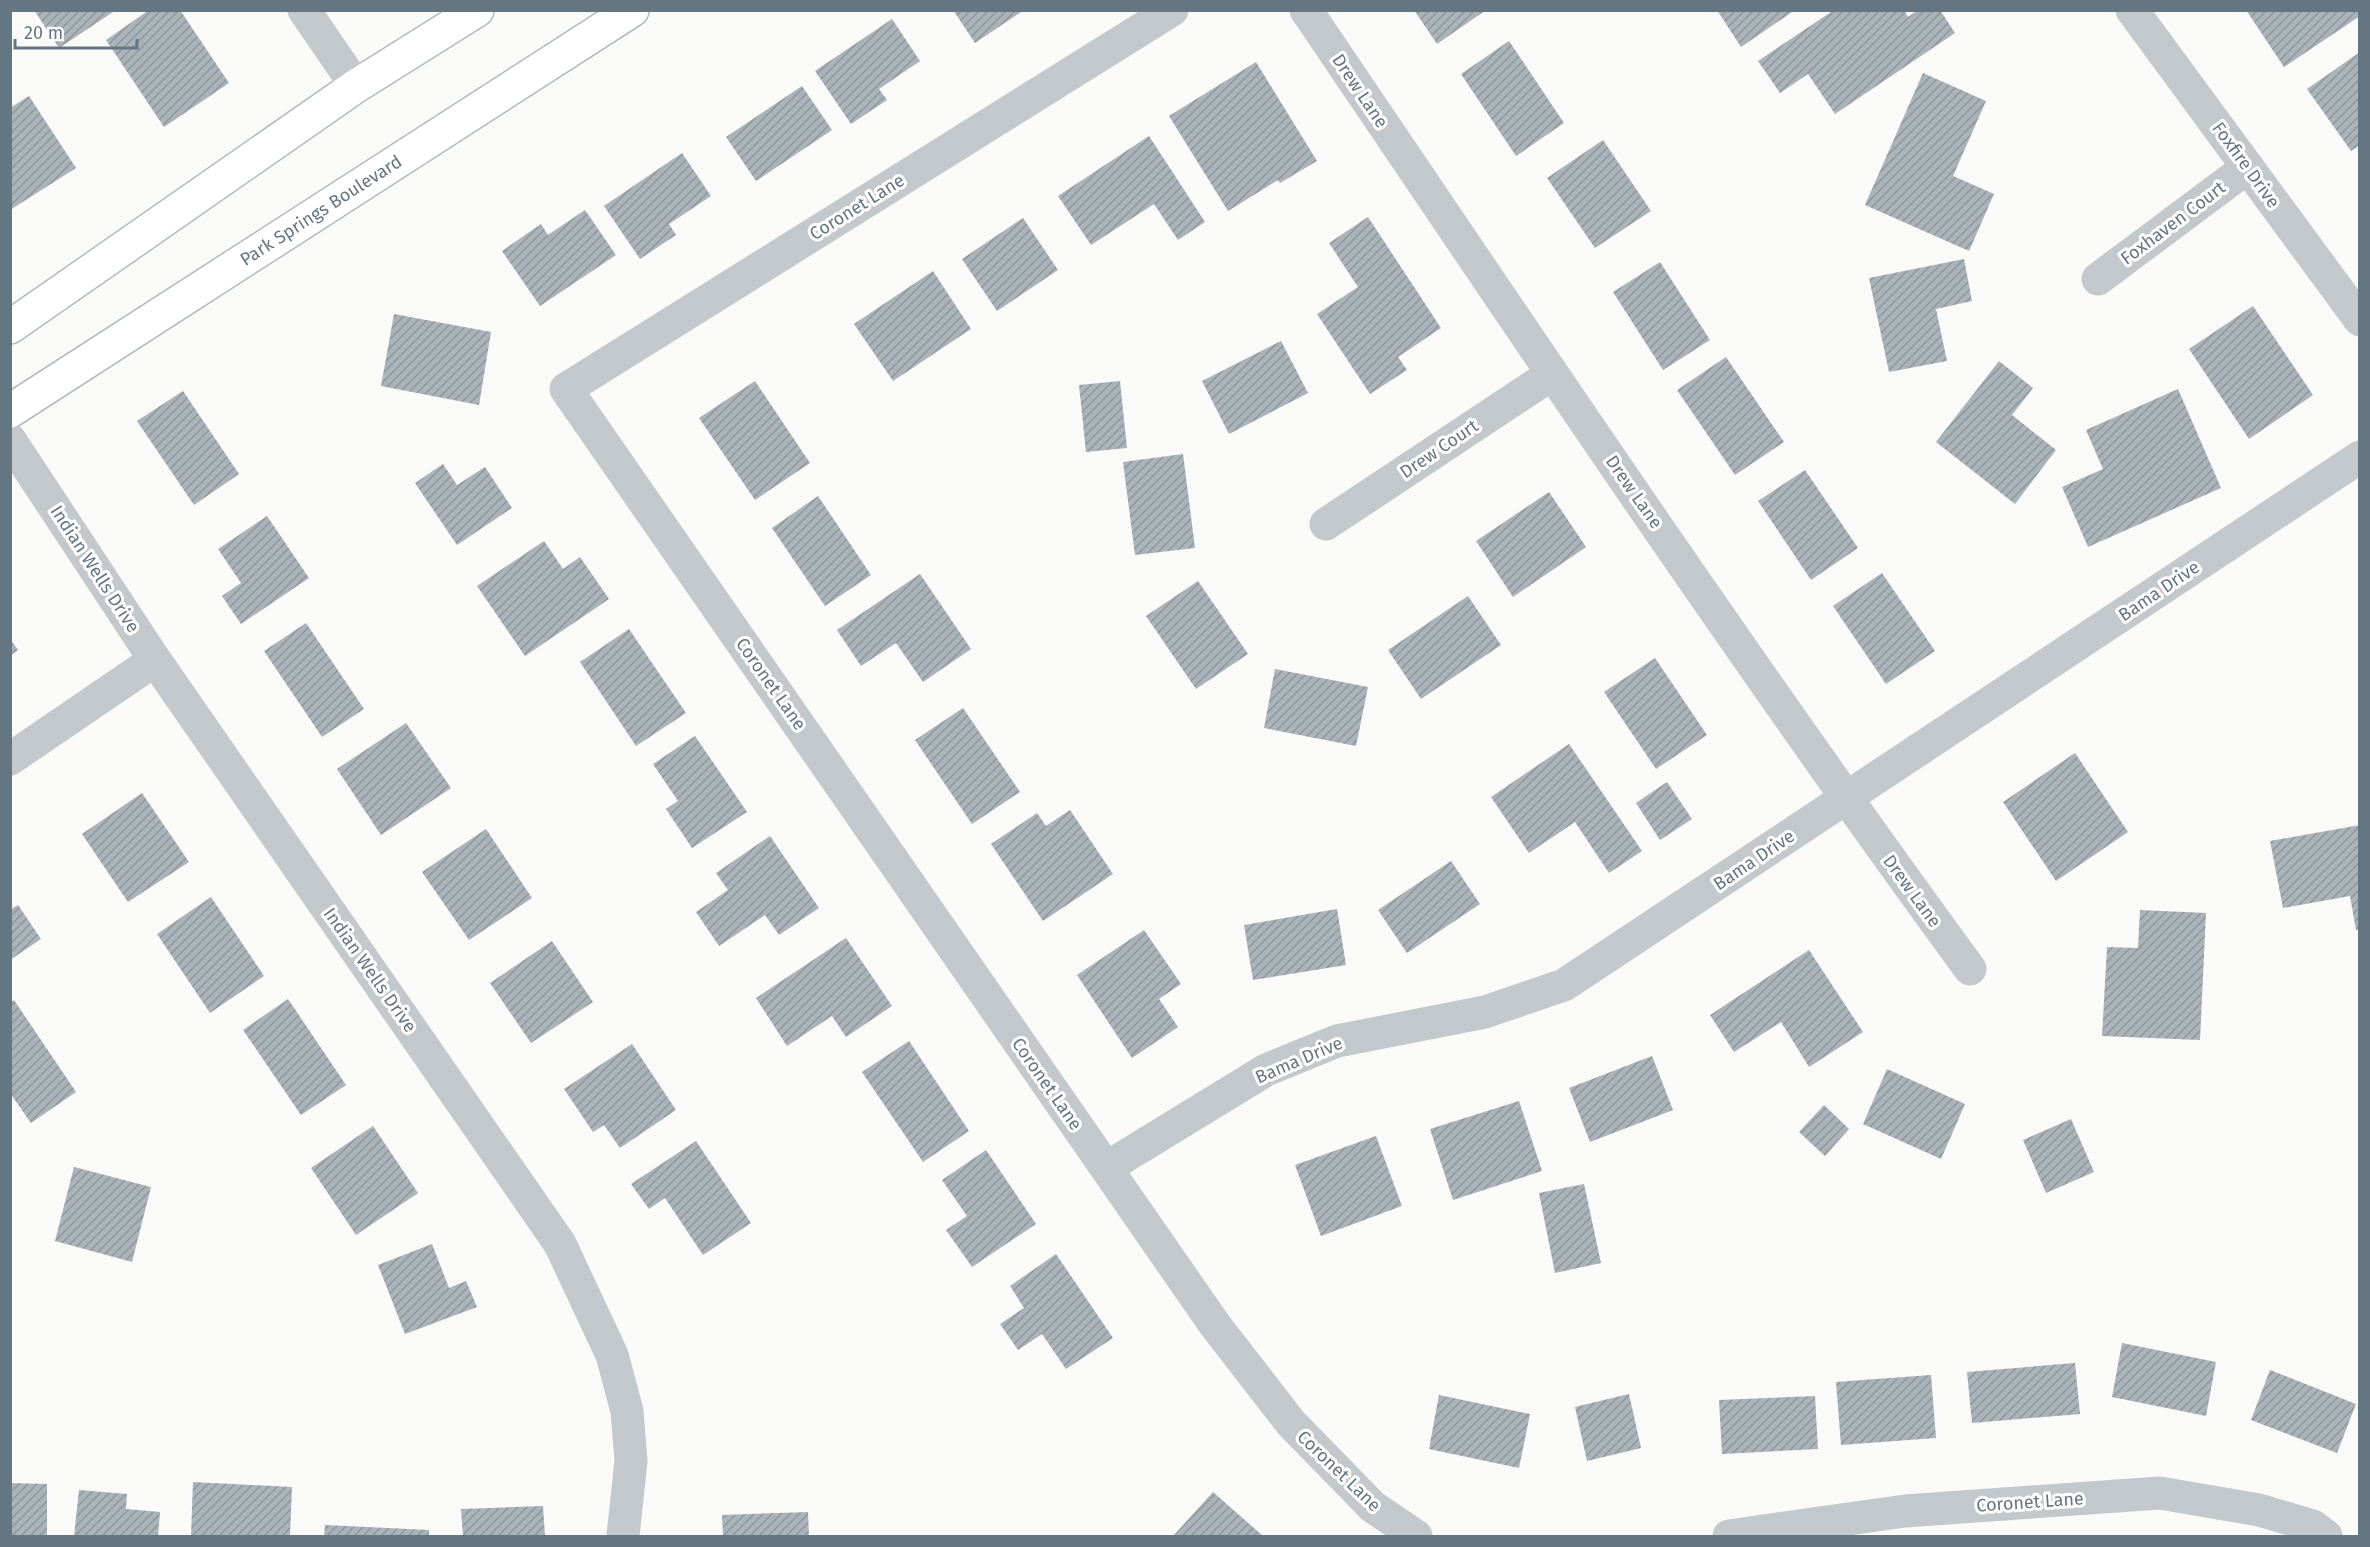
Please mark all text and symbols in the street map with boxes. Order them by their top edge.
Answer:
scale bar [15,12,136,50]
text: 20 m [24,22,63,44]
street label: Drew Lane [1327,50,1393,132]
street label: Foxfire Drive [2207,118,2285,212]
street label: Park Springs Boulevard [236,150,406,271]
street label: Coronet Lane [805,169,909,245]
street label: Foxhaven Court [2116,176,2230,270]
street label: Drew Court [1396,415,1483,483]
street label: Drew Lane [1601,451,1667,533]
street label: Indian Wells Drive [46,501,144,637]
street label: Bama Drive [2114,556,2204,626]
street label: Coronet Lane [731,634,811,734]
street label: Bama Drive [1709,825,1799,895]
street label: Drew Lane [1878,850,1946,932]
street label: Indian Wells Drive [319,903,421,1037]
street label: Bama Drive [1252,1032,1346,1088]
street label: Coronet Lane [1007,1034,1087,1134]
street label: Coronet Lane [1293,1426,1385,1516]
street label: Coronet Lane [1976,1487,2084,1517]

